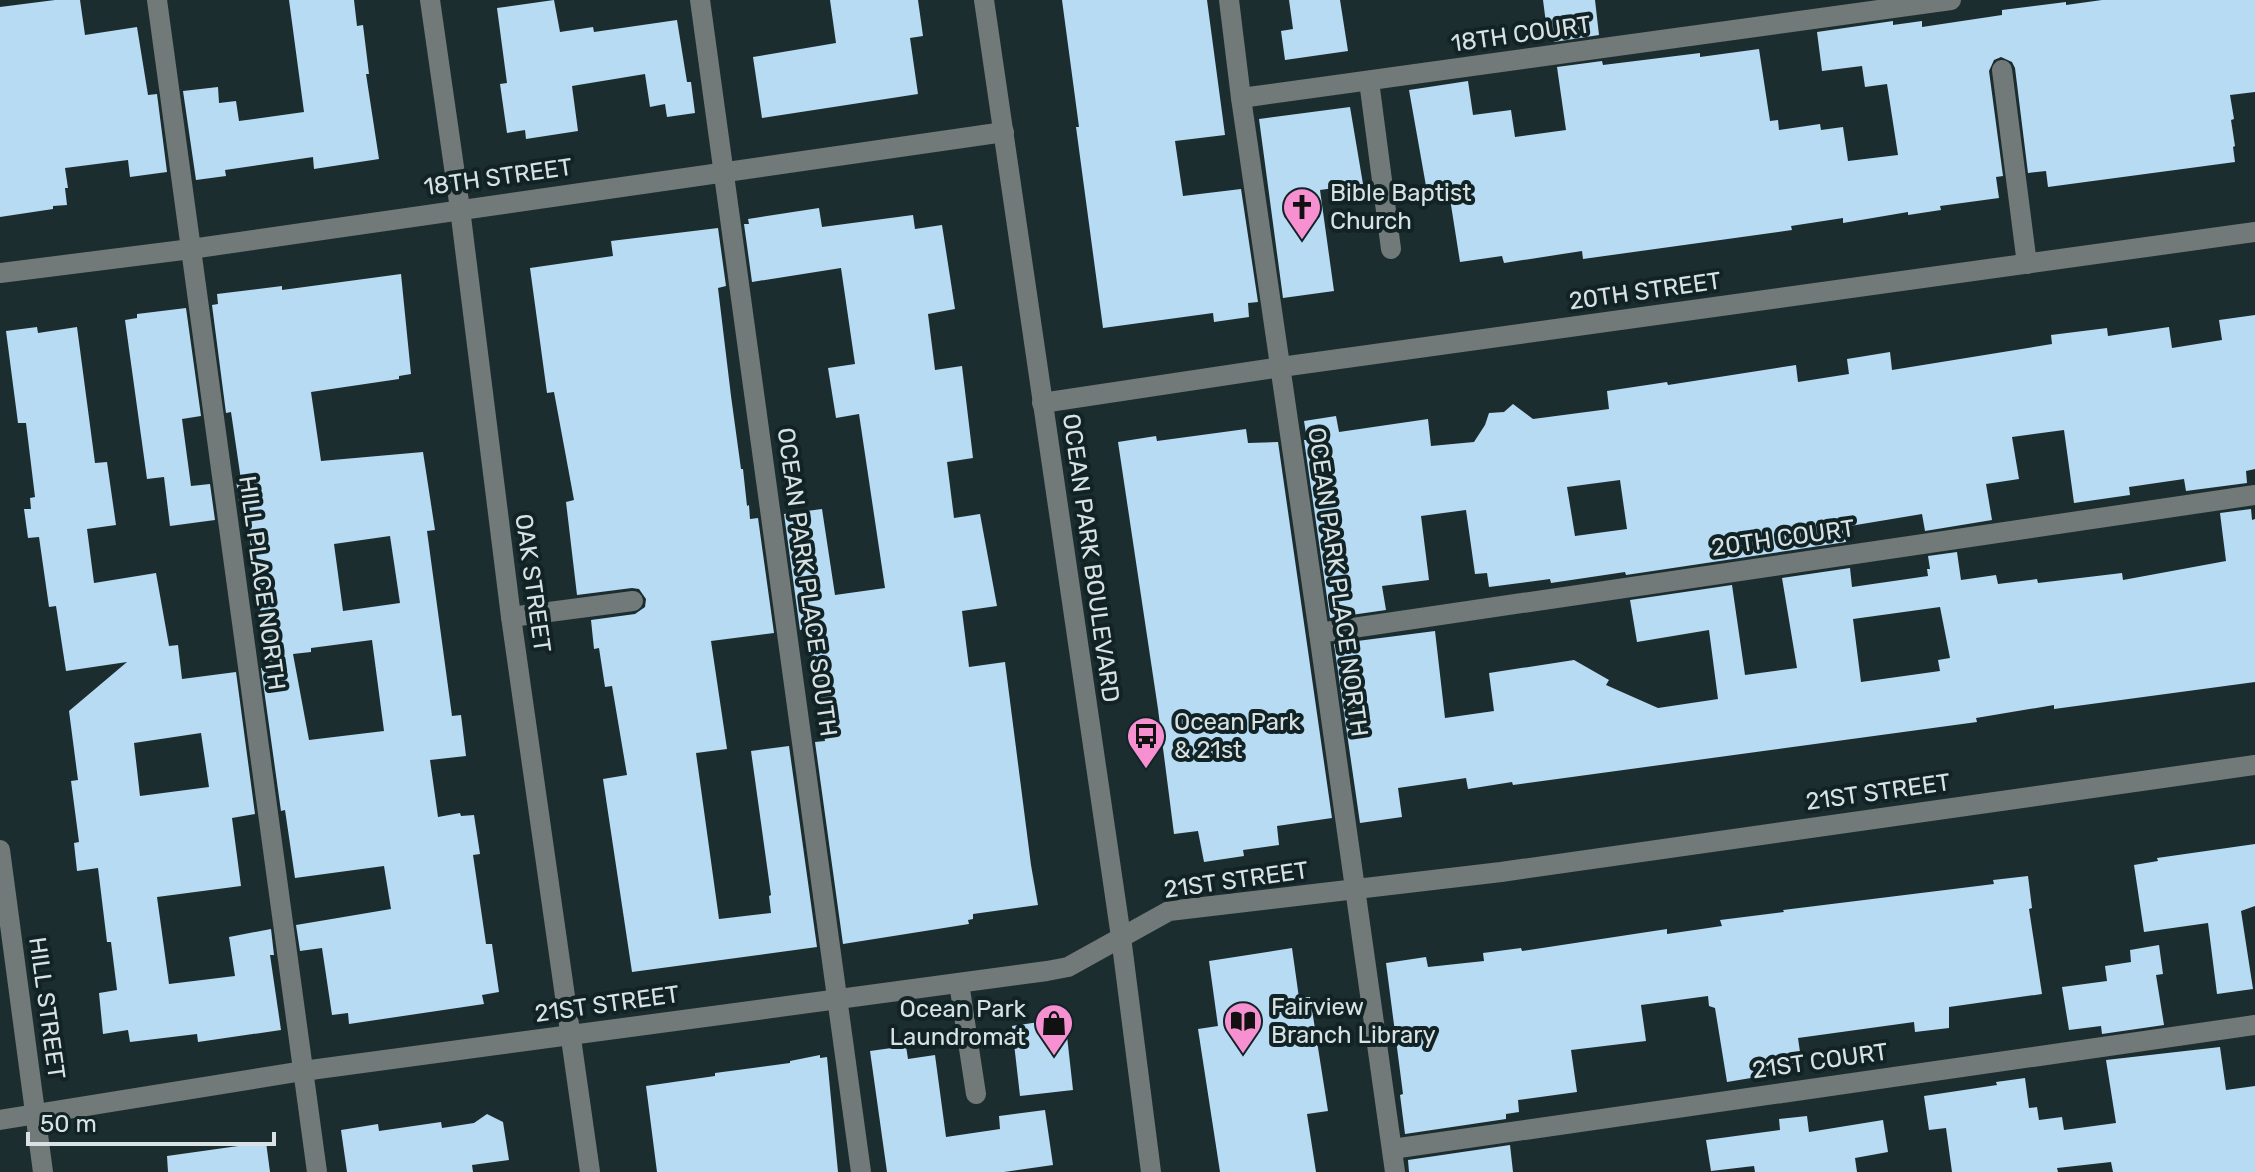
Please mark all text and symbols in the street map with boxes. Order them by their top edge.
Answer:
street label: 18TH COURT [1449,10,1593,58]
street label: 18TH STREET [422,153,574,201]
place label: Bible Baptist Church [1330,179,1472,235]
church icon: Bible Baptist Church [1281,186,1323,241]
street label: 20TH STREET [1567,266,1723,316]
street label: OCEAN PARK BOULEVARD [1057,412,1125,704]
street label: OCEAN PARK PLACE NORTH [1302,425,1374,739]
street label: OCEAN PARK PLACE SOUTH [771,426,843,738]
street label: HILL PLACE NORTH [233,474,291,692]
street label: OAK STREET [509,512,557,654]
street label: 20TH COURT [1710,514,1857,562]
place label: Ocean Park & 21st [1174,708,1301,764]
bus stop icon: Ocean Park & 21st [1125,715,1167,770]
street label: 21ST STREET [1804,768,1952,816]
street label: 21ST STREET [1162,856,1310,904]
street label: HILL STREET [23,935,71,1081]
street label: 21ST STREET [533,980,681,1028]
place label: Fairview Branch Library [1271,993,1436,1049]
place label: Ocean Park Laundromat [889,995,1027,1051]
library icon: Fairview Branch Library [1222,1000,1264,1055]
shop icon: Ocean Park Laundromat [1033,1002,1075,1057]
street label: 21ST COURT [1750,1038,1890,1084]
scale bar [28,1096,274,1146]
text: 50 m [40,1110,97,1138]

